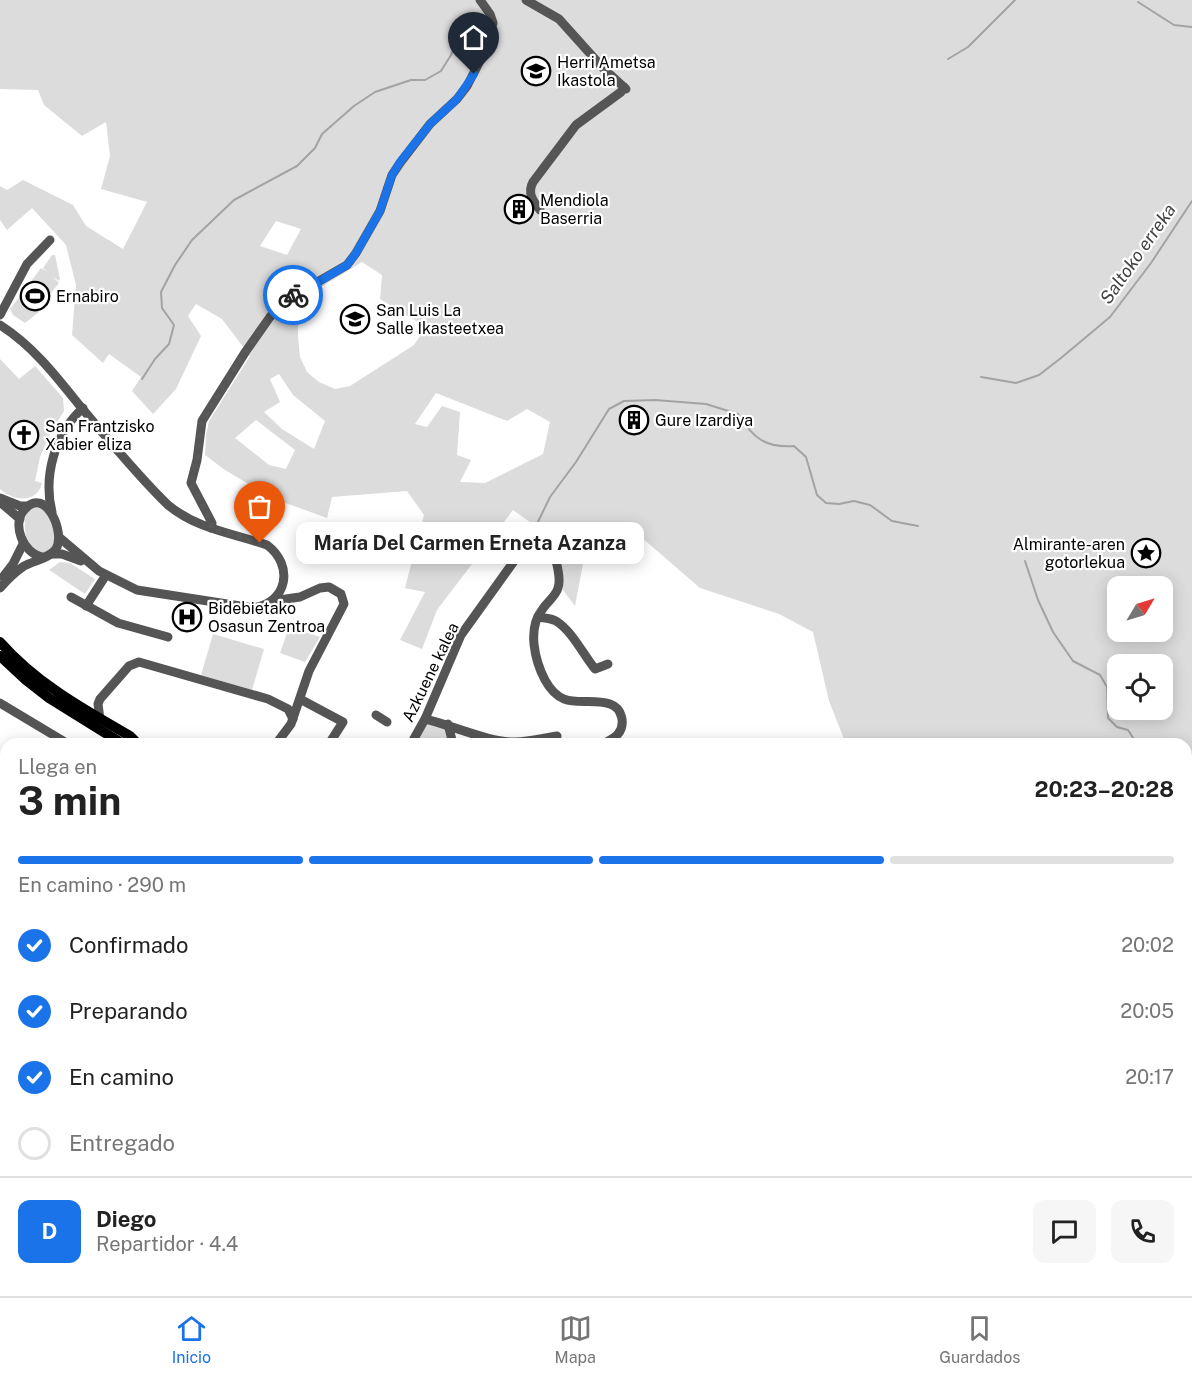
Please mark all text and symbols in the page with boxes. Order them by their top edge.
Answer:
pin [448,12,499,74]
icon: home [457,21,490,54]
place label: Herri Ametsa Ikastola [557,53,656,90]
school or university icon: Herri Ametsa Ikastola [520,55,552,87]
place label: Mendiola Baserria [540,191,609,228]
building icon: Mendiola Baserria [503,193,535,225]
water label: Saltoko erreka [1095,200,1180,308]
courier [263,265,323,325]
icon: bike [277,279,310,312]
sports icon: Ernabiro [19,280,51,312]
place label: Ernabiro [56,287,119,306]
place label: San Luis La Salle Ikasteetxea [376,301,504,338]
school or university icon: San Luis La Salle Ikasteetxea [339,303,371,335]
building icon: Gure Izardiya [618,404,650,436]
place label: Gure Izardiya [655,411,753,430]
place label: San Frantzisko Xabier eliza [45,417,154,454]
church icon: San Frantzisko Xabier eliza [8,419,40,451]
pin [234,481,285,543]
icon: bag [243,490,276,523]
callout: María Del Carmen Erneta Azanza [296,522,644,564]
text: María Del Carmen Erneta Azanza [314,531,626,555]
place label: Almirante-aren gotorlekua [1013,535,1125,572]
place icon: Almirante-aren gotorlekua [1130,537,1162,569]
north arrow [1107,576,1173,642]
map controls [1107,576,1173,720]
place label: Bidebietako Osasun Zentroa [208,599,325,636]
hospital icon: Bidebietako Osasun Zentroa [171,601,203,633]
street label: Azkuene kalea [398,619,463,725]
button: locate [1107,654,1173,720]
text: Llega en [18,755,97,779]
text: 20:23–20:28 [1035,776,1174,802]
text: 3 min [18,778,121,824]
text: En camino · 290 m [18,873,186,897]
icon: check [18,929,51,962]
text: Confirmado [69,932,188,958]
text: 20:02 [1121,933,1174,957]
icon: check [18,995,51,1028]
text: Preparando [69,998,188,1024]
text: 20:05 [1120,999,1174,1023]
icon: check [18,1061,51,1094]
text: En camino [69,1064,174,1090]
text: 20:17 [1125,1065,1174,1089]
text: Entregado [69,1130,175,1156]
button: chat [1033,1200,1096,1263]
button: phone [1111,1200,1174,1263]
text: Diego [96,1206,156,1232]
text: D [42,1218,57,1244]
text: Repartidor · 4.4 [96,1232,238,1256]
tab: Inicio [172,1312,211,1367]
tab: Mapa [555,1312,596,1367]
tab: Guardados [939,1312,1020,1367]

